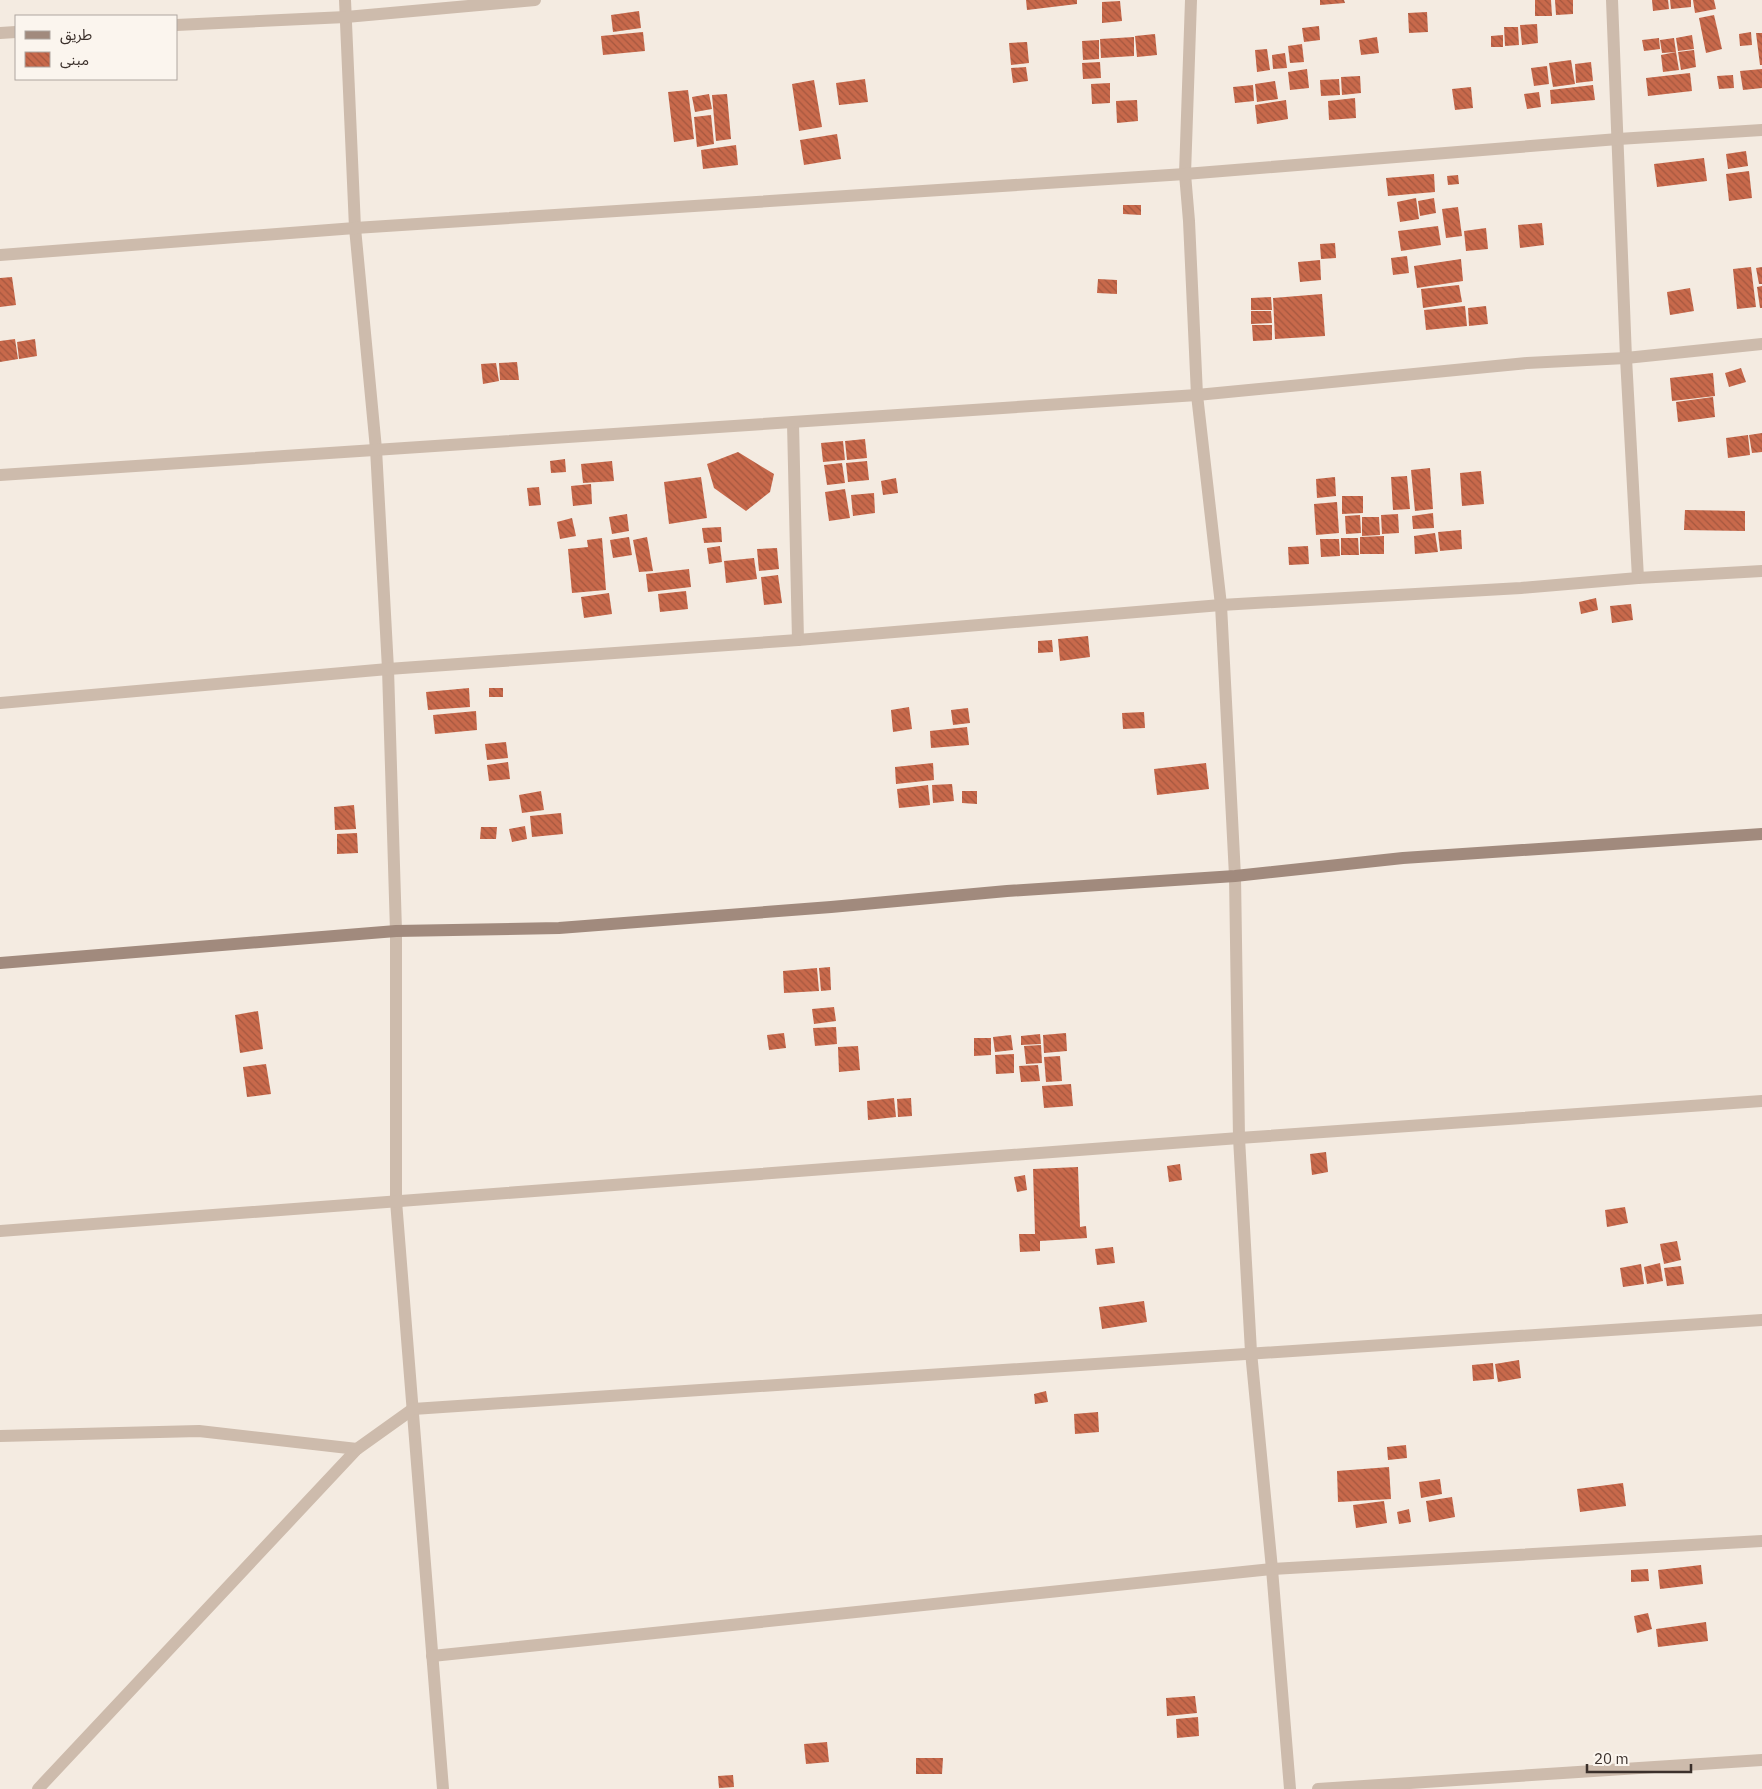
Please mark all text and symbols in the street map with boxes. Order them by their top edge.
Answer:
legend [15,15,178,80]
text: طريق [60,25,92,45]
text: مبنى [60,50,89,69]
scale bar [1587,1742,1691,1774]
text: 20 m [1594,1749,1629,1768]

